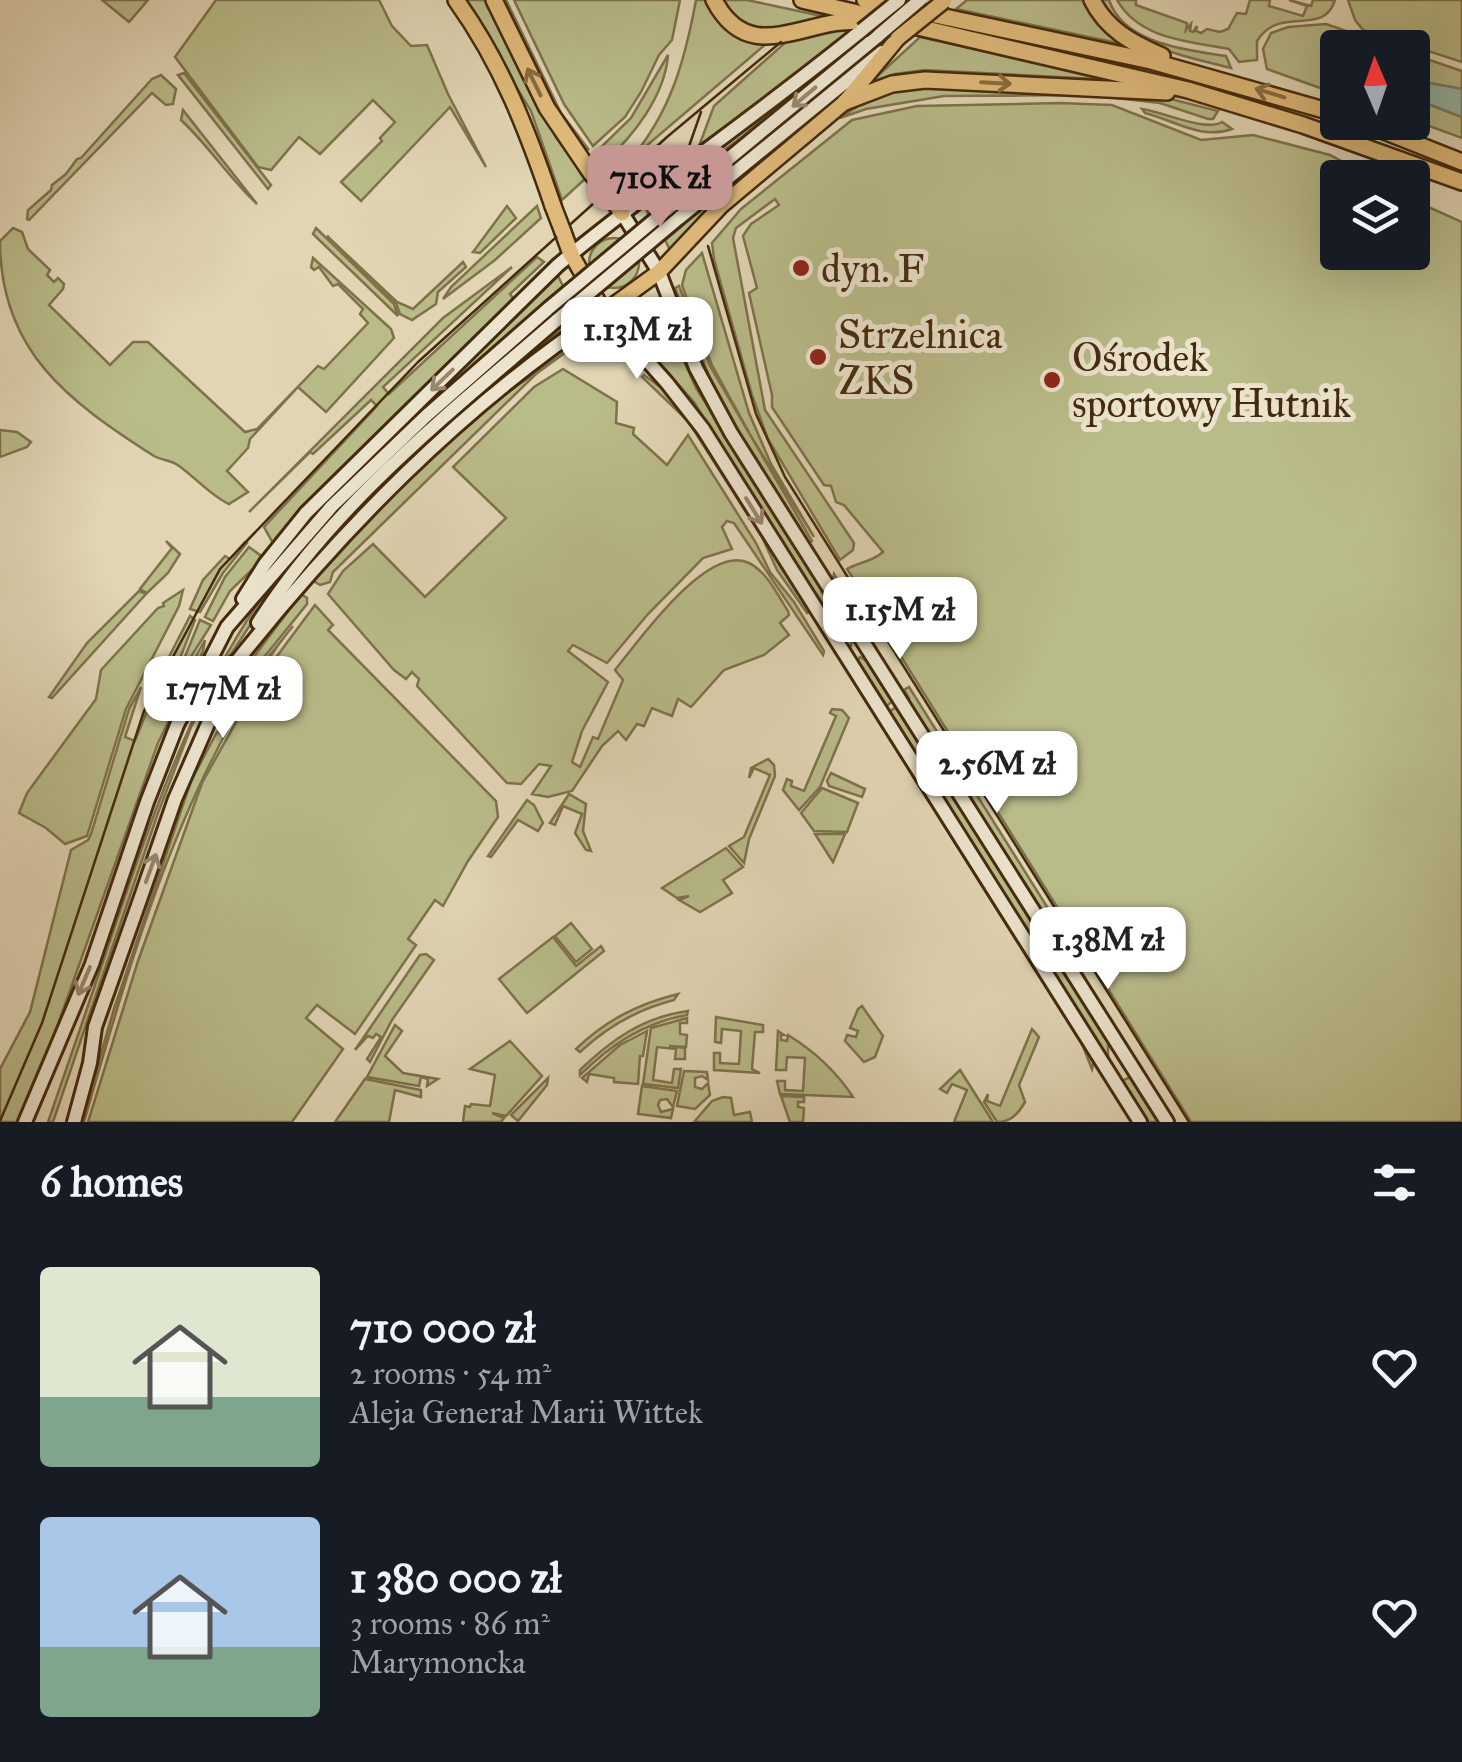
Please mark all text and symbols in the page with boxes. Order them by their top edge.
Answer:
north arrow [1320,30,1430,140]
map controls [1320,30,1430,270]
one-way arrow [524,67,543,97]
one-way arrow [980,74,1012,93]
one-way arrow [1255,83,1286,101]
one-way arrow [791,86,817,108]
pin: 710K zł [568,145,752,230]
text: 710K zł [609,158,711,197]
button: layers [1320,160,1430,270]
place label: dyn. F [821,244,924,293]
marker: dyn. F [790,257,812,279]
pin: 1.13M zł [534,297,740,382]
text: 1.13M zł [583,310,691,349]
place label: Strzelnica ZKS [838,310,1003,405]
place label: Ośrodek sportowy Hutnik [1072,333,1351,428]
marker: Strzelnica ZKS [807,346,829,368]
one-way arrow [430,367,454,391]
marker: Ośrodek sportowy Hutnik [1041,369,1063,391]
one-way arrow [744,497,765,525]
pin: 1.15M zł [797,577,1003,662]
text: 1.15M zł [845,590,955,629]
pin: 1.77M zł [120,656,326,741]
text: 1.77M zł [166,669,280,708]
pin: 2.56M zł [894,731,1100,816]
text: 2.56M zł [938,744,1056,783]
one-way arrow [143,854,161,885]
pin: 1.38M zł [1005,907,1211,992]
text: 1.38M zł [1052,920,1164,959]
one-way arrow [74,965,92,996]
icon: filters [1367,1155,1422,1210]
text: 6 homes [40,1156,183,1208]
text: 710 000 zł [350,1302,535,1354]
icon: home [120,1307,240,1427]
icon: heart [1367,1340,1422,1395]
text: 2 rooms · 54 m² [350,1354,551,1393]
text: Aleja Generał Marii Wittek [350,1393,703,1432]
text: 1 380 000 zł [350,1552,561,1604]
icon: home [120,1557,240,1677]
icon: heart [1367,1590,1422,1645]
text: 3 rooms · 86 m² [350,1604,550,1643]
text: Marymoncka [350,1643,526,1682]

